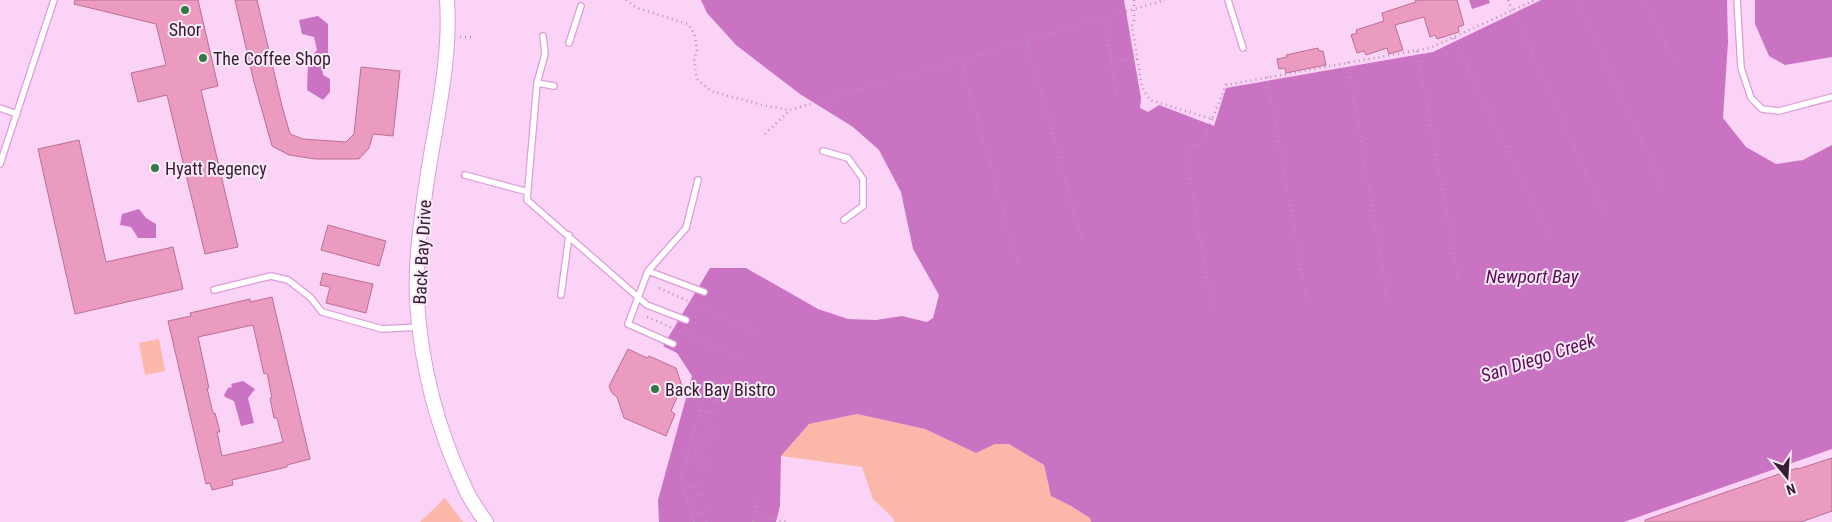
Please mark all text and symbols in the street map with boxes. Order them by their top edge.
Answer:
marker: Shor [179,4,191,16]
place label: Shor [169,19,202,40]
place label: The Coffee Shop [213,48,331,69]
marker: The Coffee Shop [197,52,209,64]
place label: Hyatt Regency [165,158,267,179]
marker: Hyatt Regency [149,162,161,174]
street label: Back Bay Drive [409,199,435,305]
water label: Newport Bay [1486,265,1580,288]
water label: San Diego Creek [1478,328,1599,387]
place label: Back Bay Bistro [665,379,776,400]
marker: Back Bay Bistro [649,383,661,395]
north arrow [1762,452,1812,502]
text: N [1784,480,1798,498]

